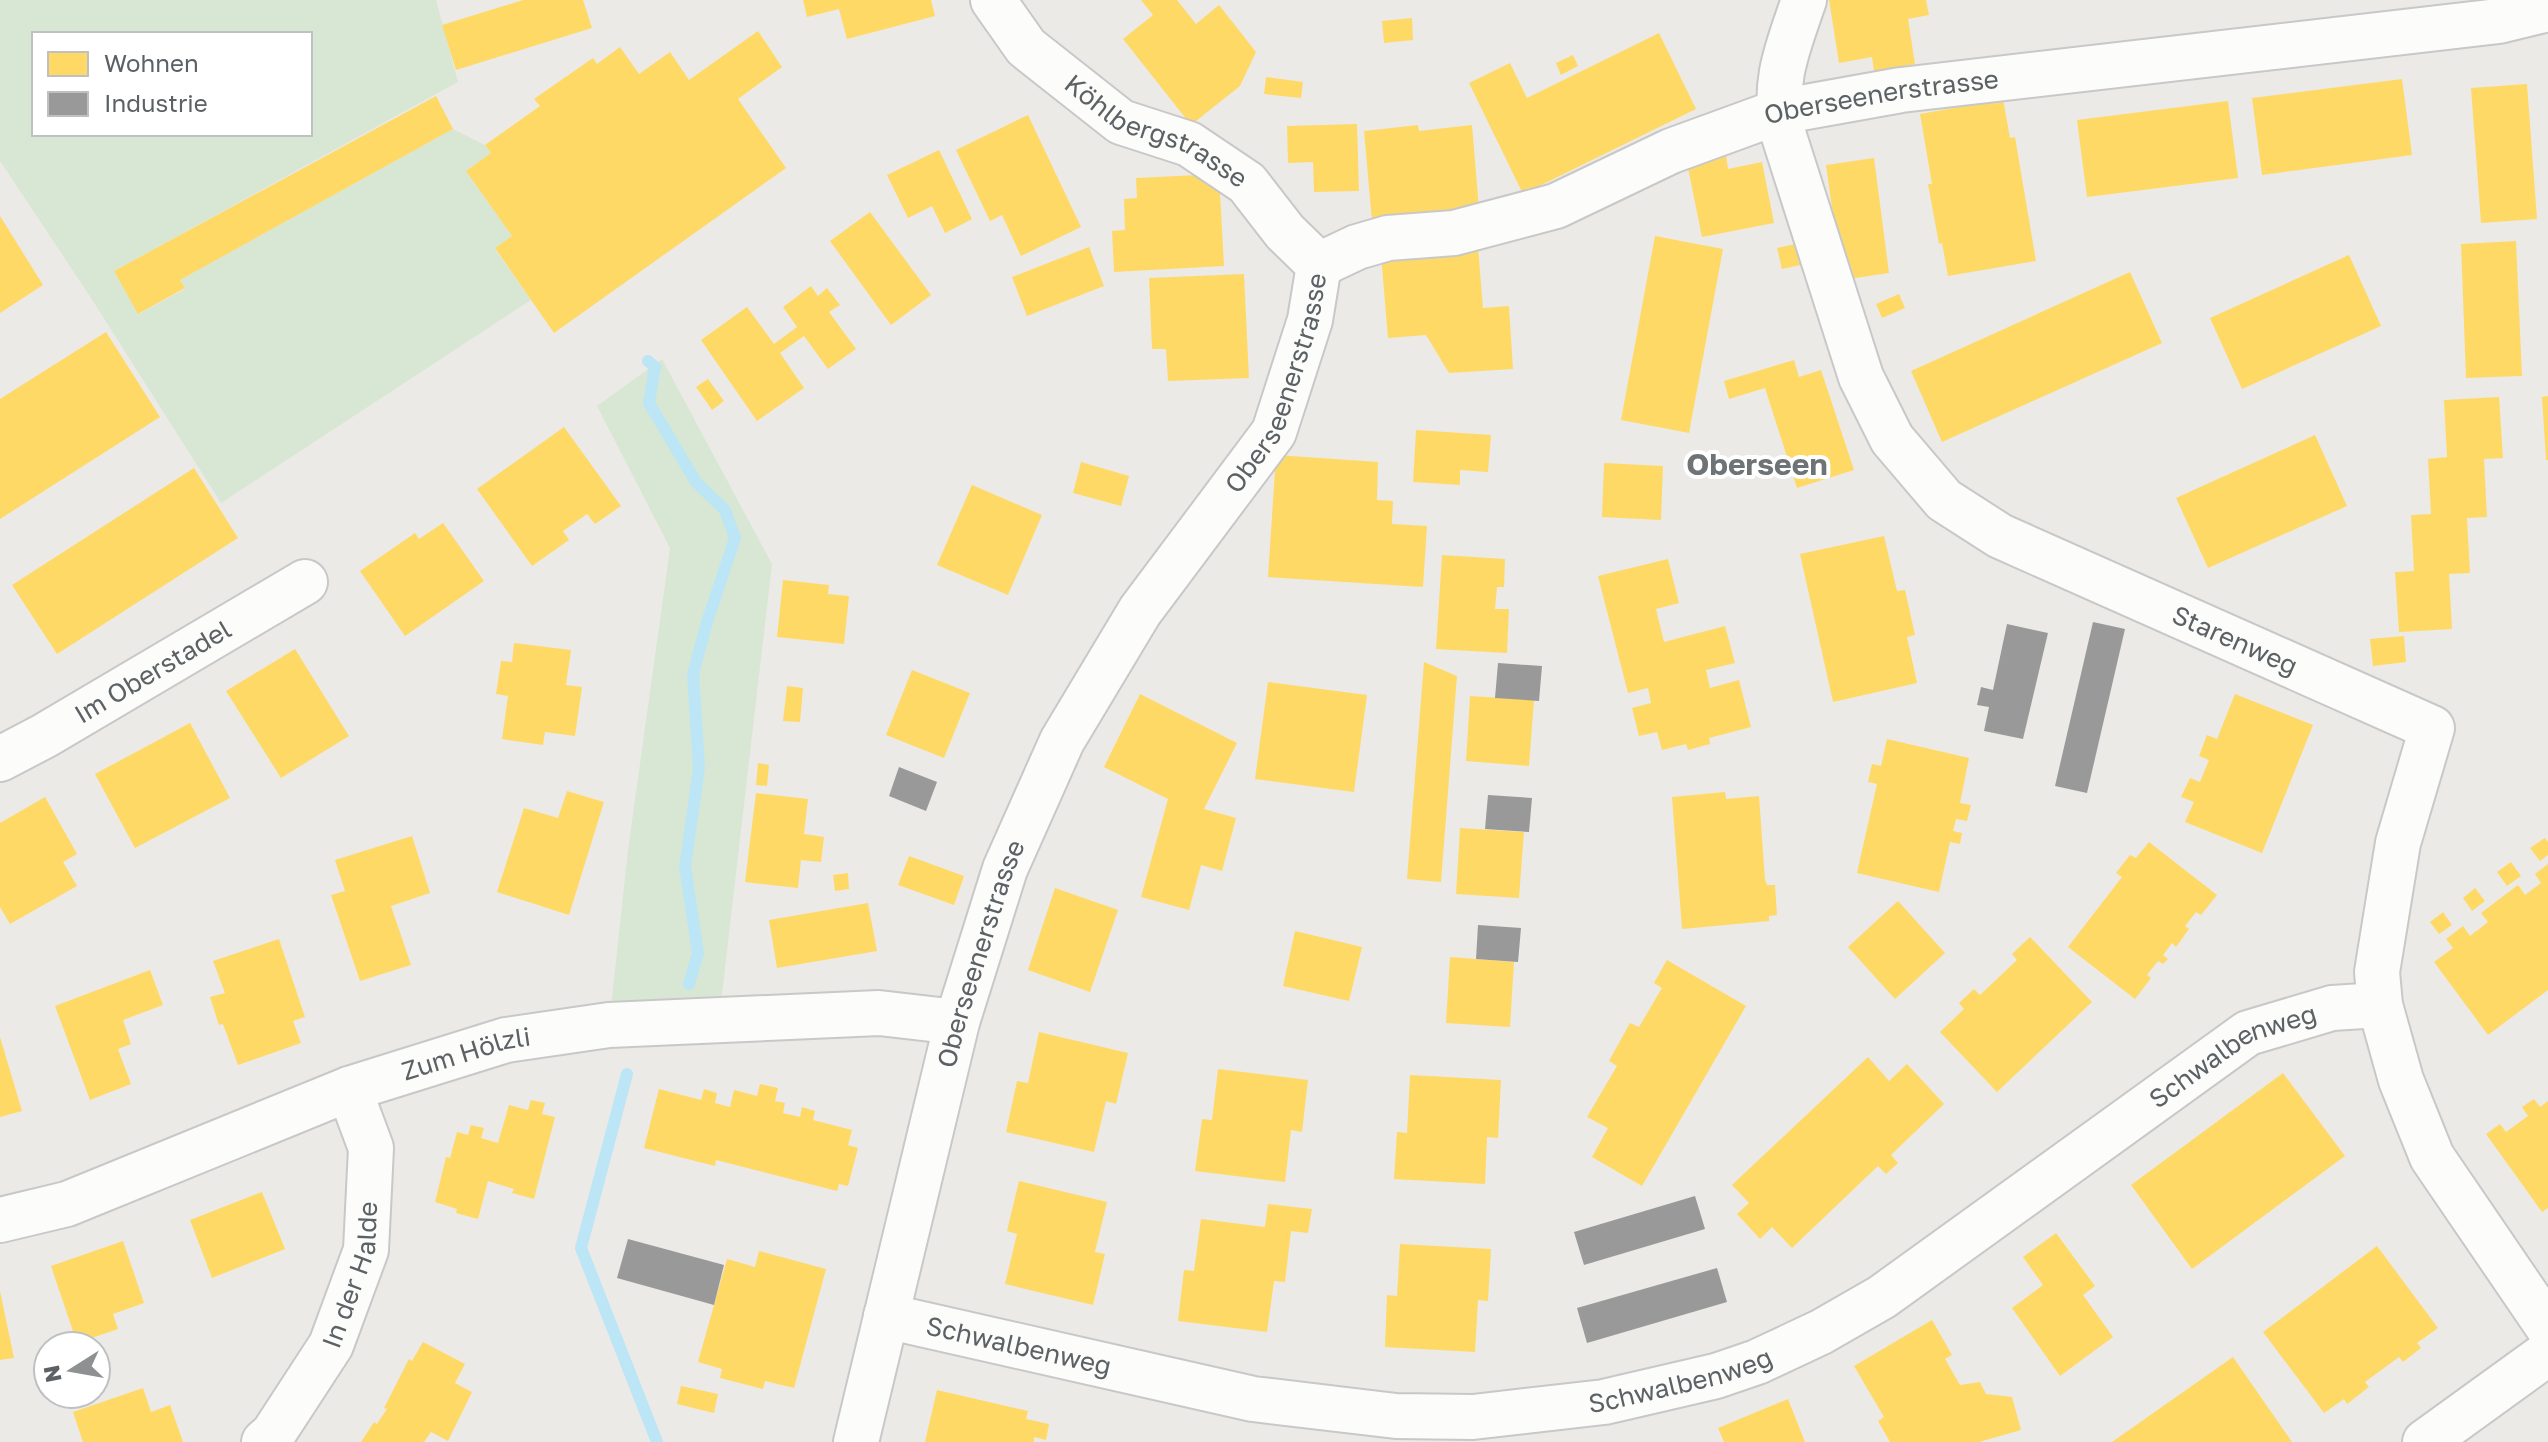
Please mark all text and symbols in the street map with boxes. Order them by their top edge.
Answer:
legend [32,32,312,136]
text: Wohnen [104,48,199,77]
street label: Oberseenerstrasse [1759,63,2000,131]
street label: Köhlbergstrasse [1059,68,1253,194]
text: Industrie [104,88,208,117]
street label: Oberseenerstrasse [1218,271,1332,499]
district label: Oberseen [1686,446,1828,482]
street label: Starenweg [2168,599,2303,681]
street label: Im Oberstadel [69,613,236,730]
street label: Oberseenerstrasse [931,835,1031,1071]
street label: Schwalbenweg [2143,997,2320,1114]
street label: Zum Hölzli [398,1021,532,1087]
street label: In der Halde [315,1201,383,1352]
street label: Schwalbenweg [923,1310,1114,1381]
north arrow [32,1330,112,1410]
street label: Schwalbenweg [1587,1341,1777,1419]
text: N [37,1363,67,1385]

